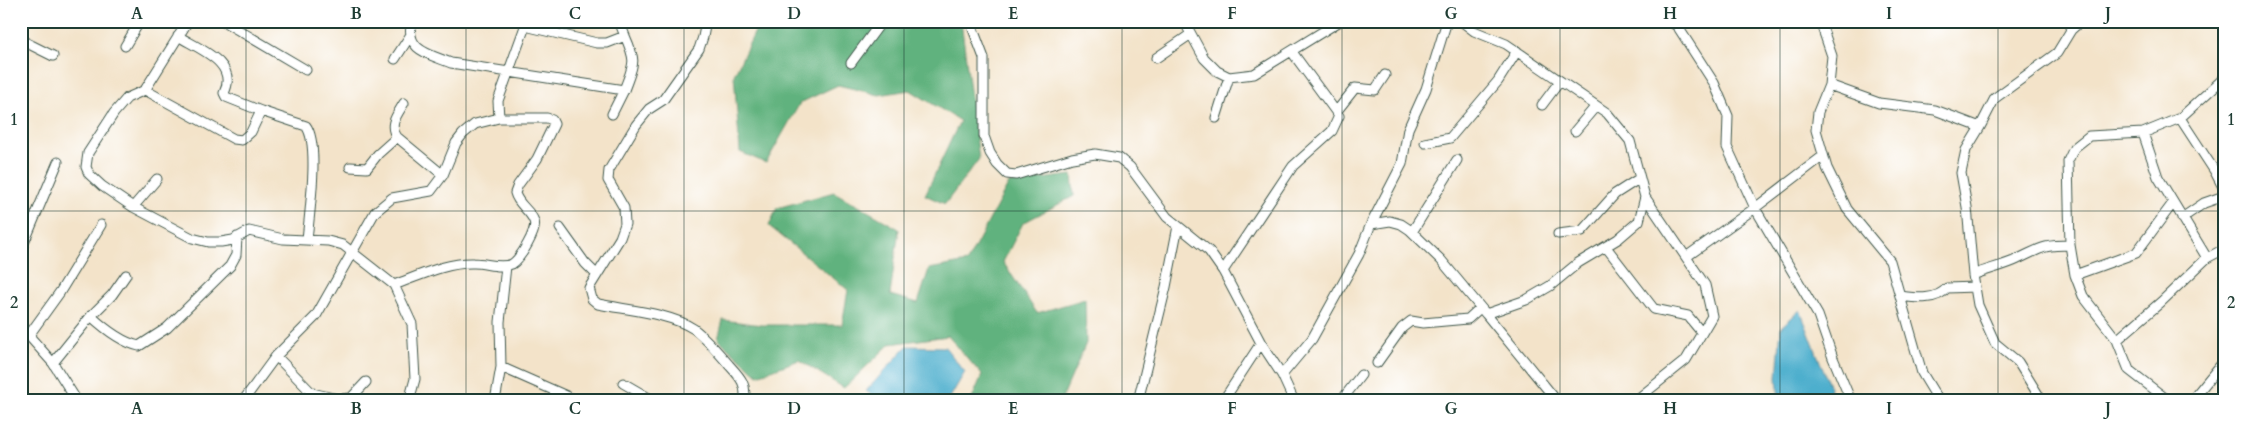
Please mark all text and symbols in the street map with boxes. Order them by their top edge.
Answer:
text: A [131,3,143,25]
text: B [350,3,362,25]
text: C [569,3,581,25]
text: D [787,3,801,25]
text: E [1008,3,1018,25]
text: F [1227,3,1237,25]
text: G [1444,3,1458,25]
text: H [1663,3,1677,25]
text: I [1886,3,1892,25]
text: J [2103,3,2111,25]
text: 1 [10,109,18,131]
text: 1 [2227,109,2235,131]
text: 2 [10,292,18,314]
text: 2 [2227,292,2235,314]
text: A [131,398,143,420]
text: B [350,398,362,420]
text: C [569,398,581,420]
text: D [787,398,801,420]
text: E [1008,398,1018,420]
text: F [1227,398,1237,420]
text: G [1444,398,1458,420]
text: H [1663,398,1677,420]
text: I [1886,398,1892,420]
text: J [2103,398,2111,420]

